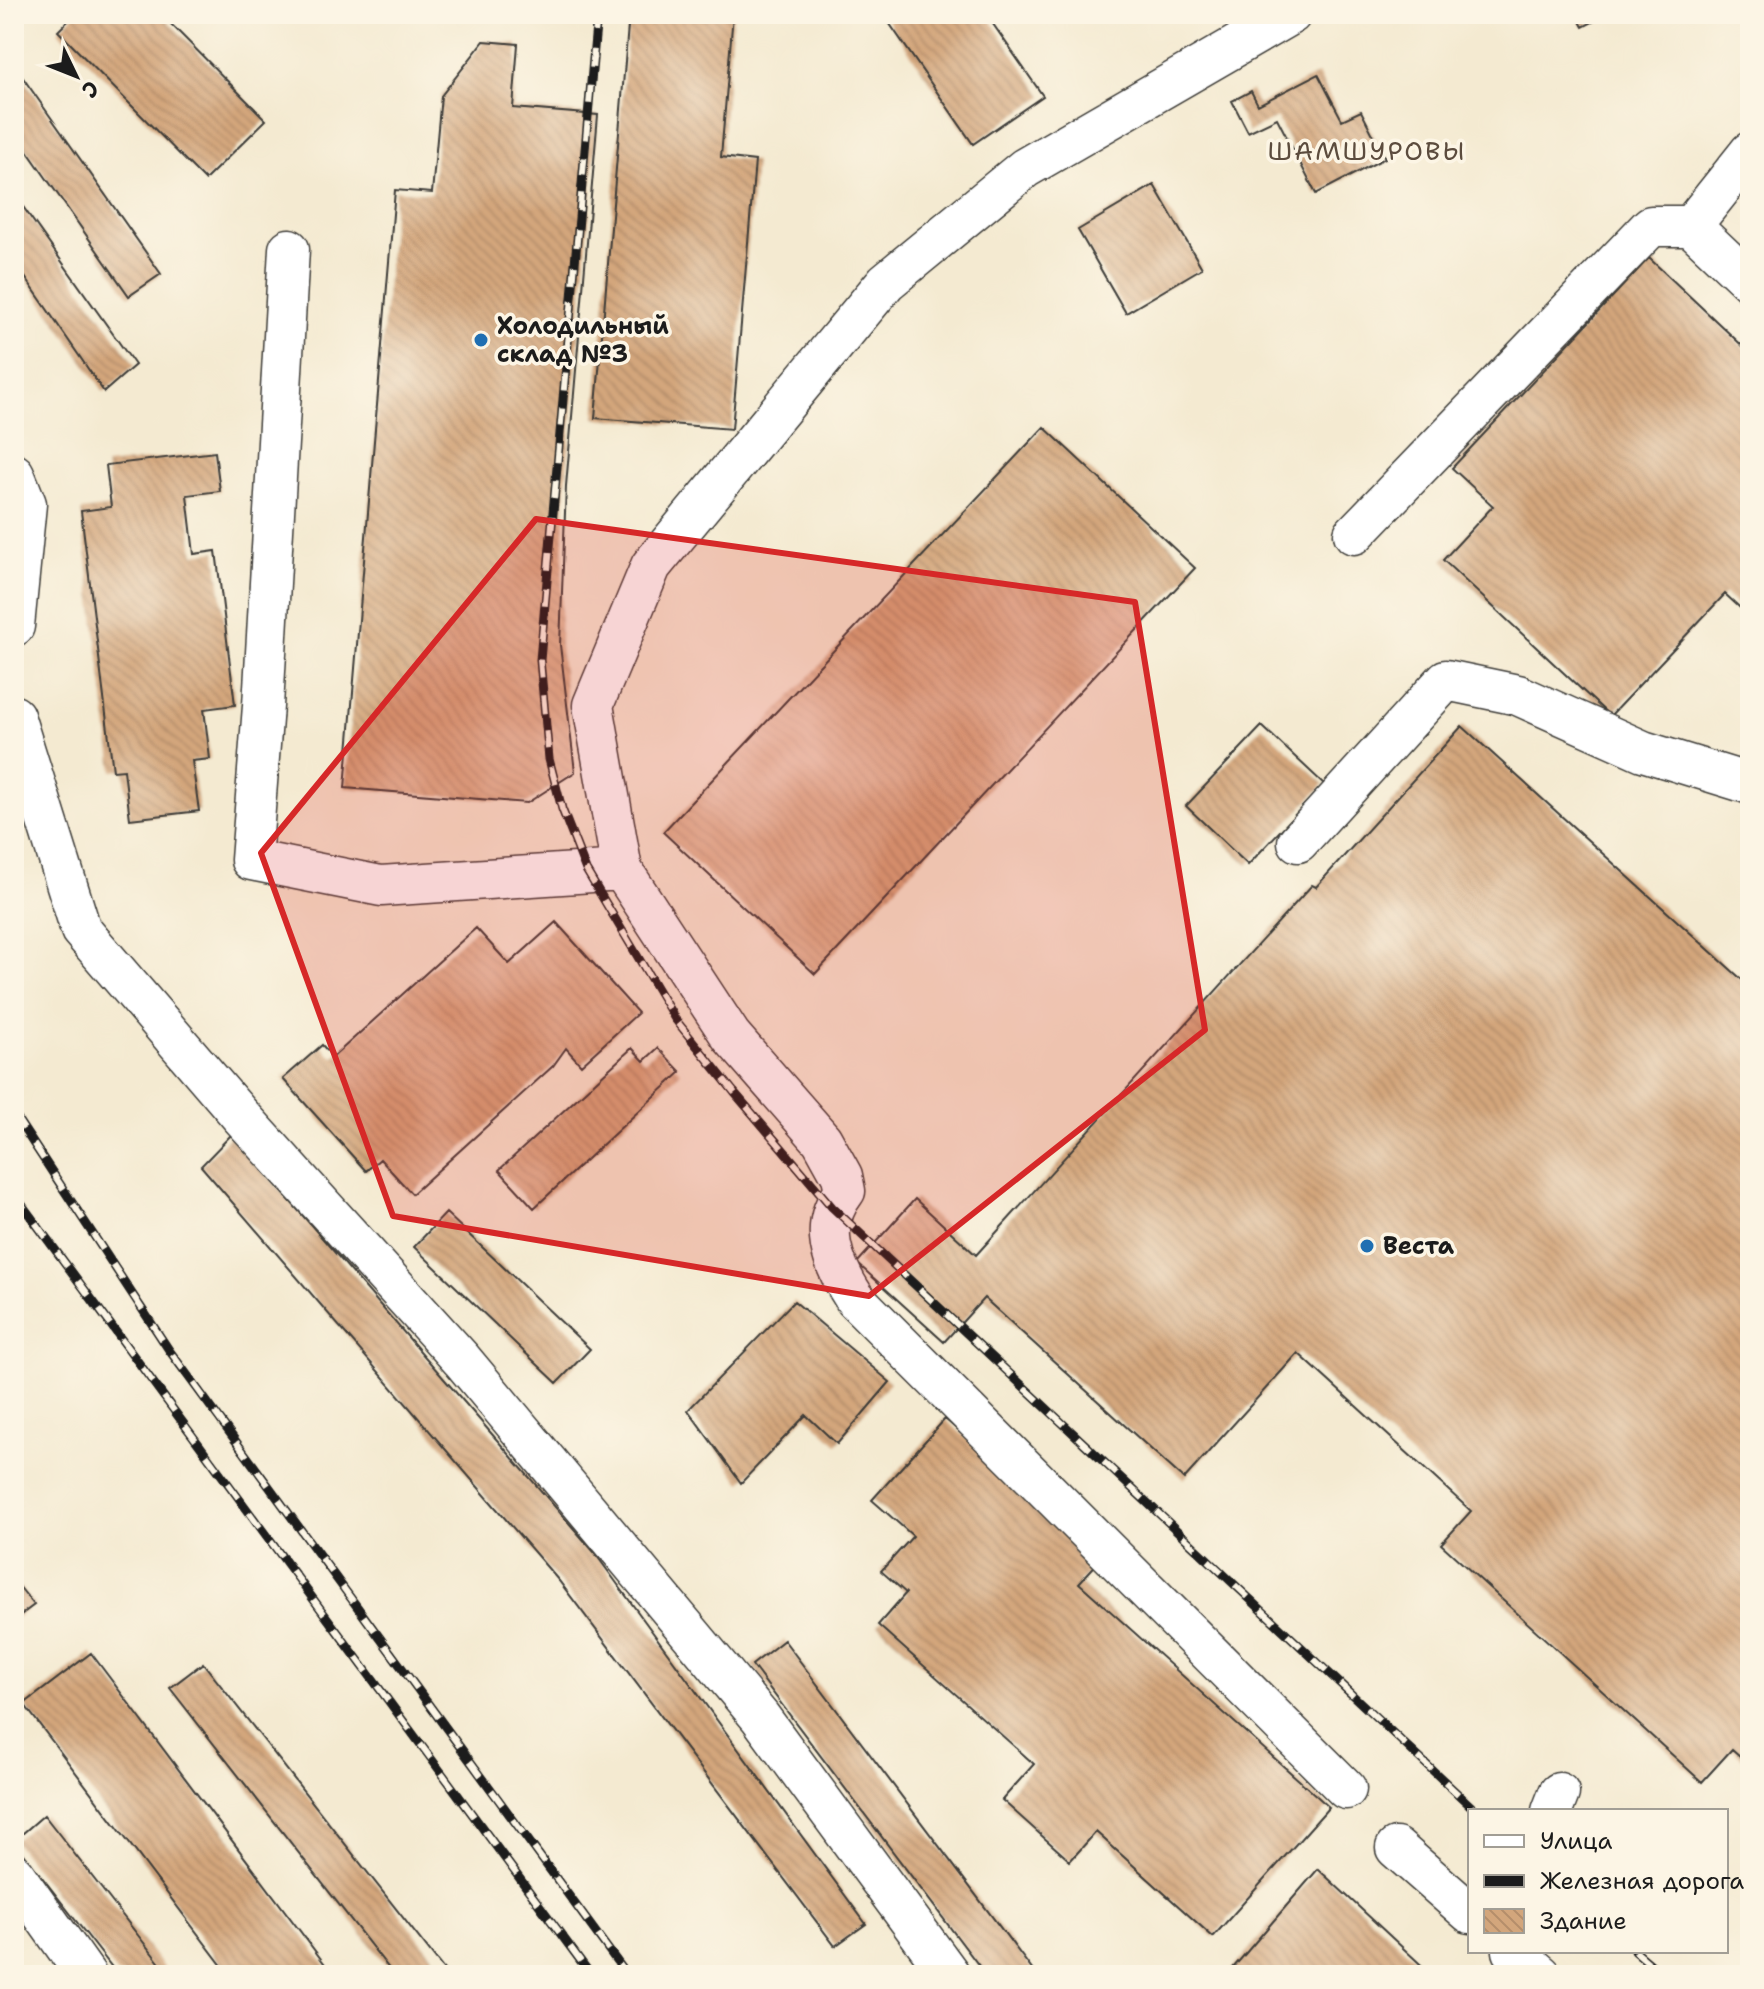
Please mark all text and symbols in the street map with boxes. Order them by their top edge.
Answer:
north arrow [36,36,116,116]
text: С [75,74,105,104]
district label: ШАМШУРОВЫ [1268,133,1466,168]
place label: Холодильный склад №3 [497,310,669,370]
marker: Холодильный склад №3 [472,331,490,349]
place label: Веста [1383,1230,1455,1262]
marker: Веста [1358,1237,1376,1255]
legend [1468,1809,1728,1953]
text: Улица [1540,1825,1613,1857]
text: Железная дорога [1540,1865,1744,1897]
text: Здание [1540,1905,1627,1937]

